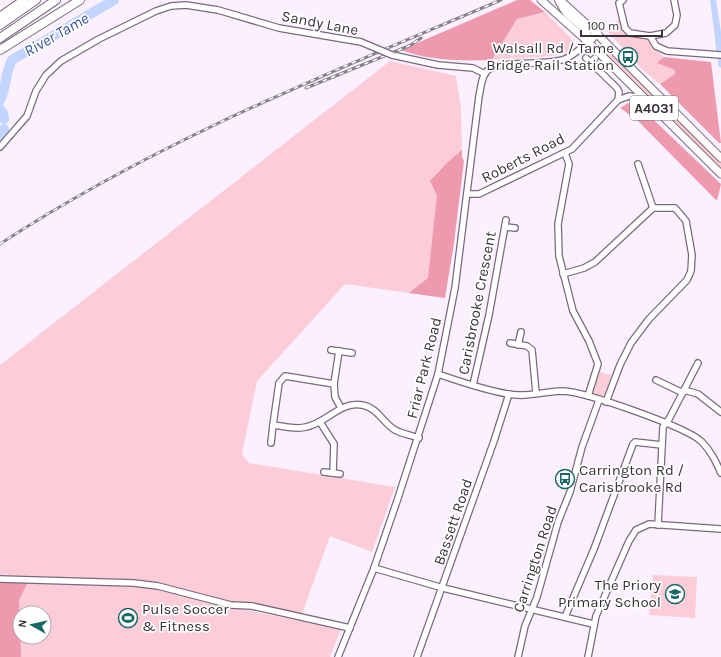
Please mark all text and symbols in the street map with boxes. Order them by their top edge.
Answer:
street label: Sandy Lane [280,7,360,39]
water label: River Tame [20,8,93,61]
scale bar [581,12,662,38]
text: 100 m [587,19,619,33]
place label: Walsall Rd / Tame Bridge Rail Station [486,39,614,74]
bus stop icon: Walsall Rd / Tame Bridge Rail Station [617,46,639,68]
road number: A4031 [630,96,678,120]
street label: Roberts Road [478,129,568,187]
street label: Carisbrooke Crescent [454,229,500,376]
street label: Friar Park Road [403,316,445,420]
place label: Carrington Rd / Carisbrooke Rd [579,461,684,496]
bus stop icon: Carrington Rd / Carisbrooke Rd [554,468,576,490]
street label: Bassett Road [430,476,476,568]
street label: Carrington Road [509,503,561,615]
place label: The Priory Primary School [558,576,661,611]
school or university icon: The Priory Primary School [664,583,686,605]
place label: Pulse Soccer & Fitness [142,600,229,635]
north arrow [12,605,52,645]
sports icon: Pulse Soccer & Fitness [117,607,139,629]
text: N [16,619,30,628]

